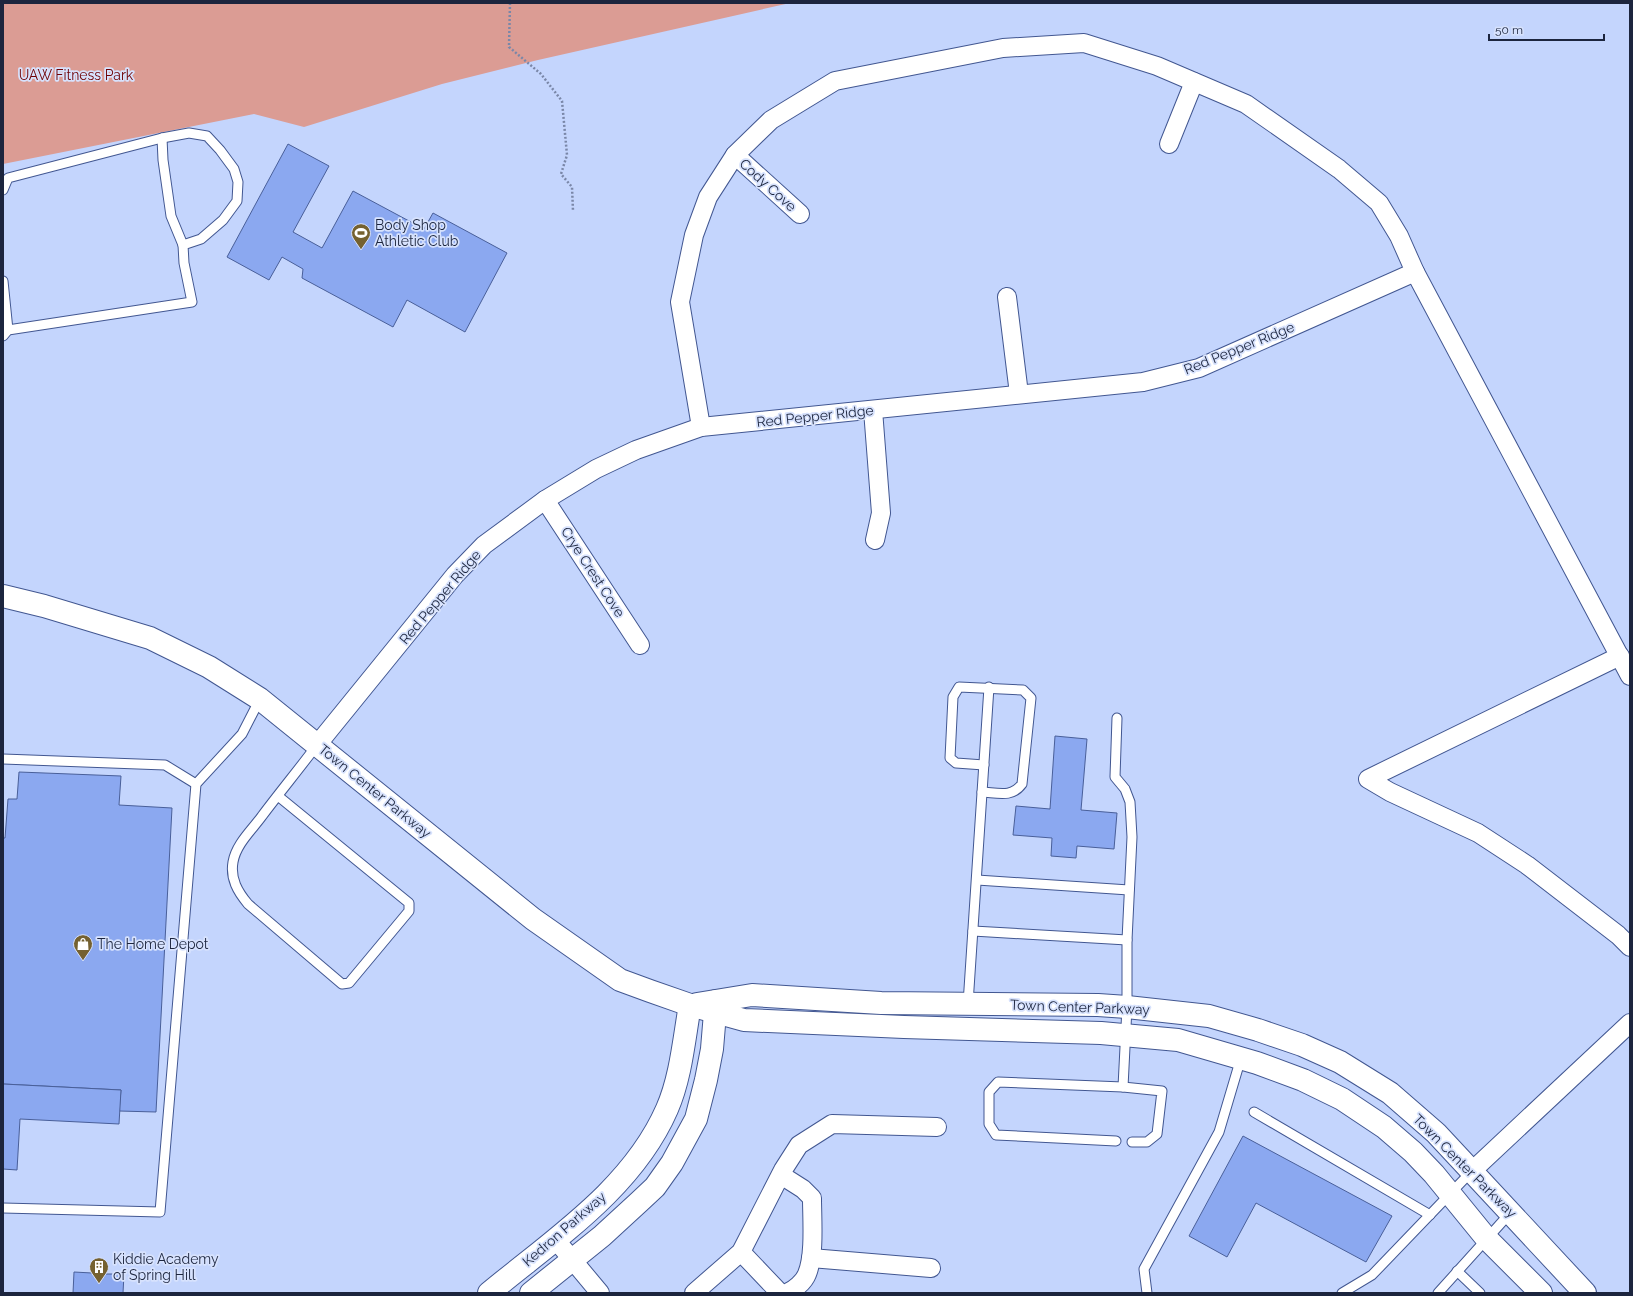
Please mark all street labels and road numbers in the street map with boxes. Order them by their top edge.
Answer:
street label: Cody Cove [736,155,800,215]
street label: Red Pepper Ridge [1182,319,1296,377]
street label: Red Pepper Ridge [756,402,874,430]
street label: Crye Crest Cove [558,524,628,620]
street label: Red Pepper Ridge [396,547,484,647]
street label: Town Center Parkway [316,741,435,841]
street label: Town Center Parkway [1010,997,1151,1017]
street label: Town Center Parkway [1410,1111,1520,1221]
street label: Kedron Parkway [519,1188,609,1269]

